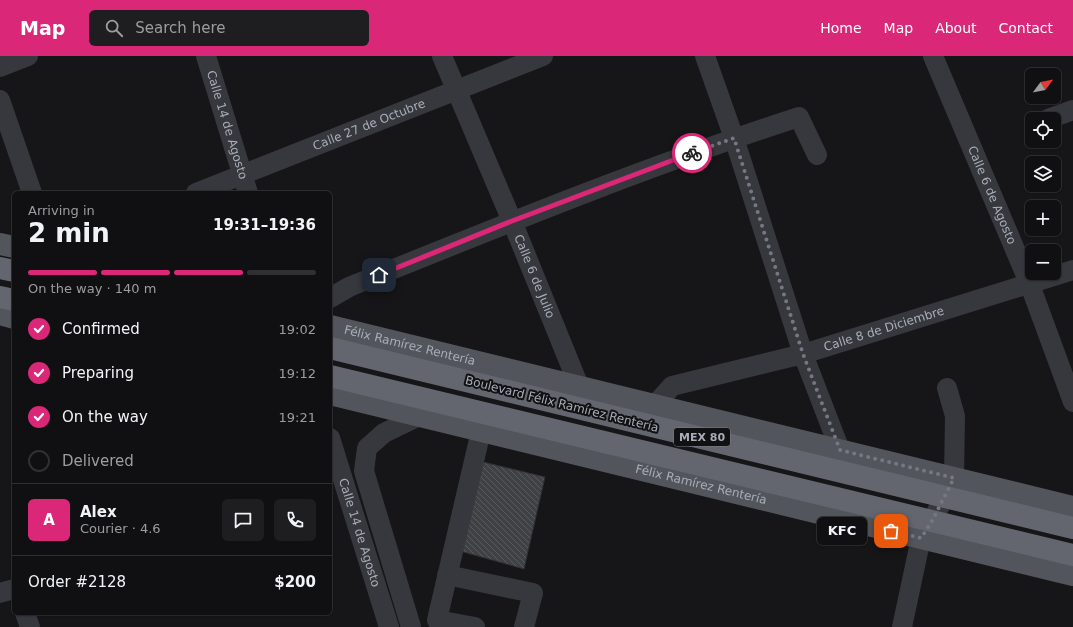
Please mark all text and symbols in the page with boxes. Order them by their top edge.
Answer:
search box [89,10,369,46]
text: Map [20,17,65,39]
icon: search [103,17,125,39]
text: Search here [135,19,225,37]
text: Home [820,20,862,36]
text: Map [884,20,913,36]
text: About [935,20,977,36]
text: Contact [999,20,1053,36]
north arrow [1025,68,1061,104]
map controls [1025,68,1061,280]
street label: Calle 14 de Agosto [204,69,250,181]
street label: Calle 27 de Octubre [311,96,427,153]
button: locate [1025,112,1061,148]
courier [672,133,712,173]
icon: bike [681,142,703,164]
street label: Calle 6 de Agosto [965,144,1019,246]
button: layers [1025,156,1061,192]
button: + [1025,200,1061,236]
text: Arriving in [28,203,95,218]
text: 19:31–19:36 [213,216,316,234]
text: 2 min [28,218,110,248]
street label: Calle 6 de Julio [511,232,558,320]
button: − [1025,244,1061,280]
pin [362,258,396,292]
icon: home [368,264,390,286]
text: On the way · 140 m [28,281,156,296]
street label: Calle 8 de Diciembre [822,304,946,354]
icon: check [28,318,50,340]
text: Confirmed [62,320,140,338]
text: 19:02 [279,322,316,337]
street label: Félix Ramírez Rentería [343,323,477,368]
icon: check [28,362,50,384]
text: Preparing [62,364,134,382]
text: 19:12 [279,366,316,381]
street label: Boulevard Félix Ramírez Rentería [464,373,660,435]
icon: check [28,406,50,428]
text: On the way [62,408,148,426]
text: 19:21 [279,410,316,425]
road number: MEX 80 [674,428,730,446]
text: Delivered [62,452,134,470]
street label: Félix Ramírez Rentería [634,462,768,507]
street label: Calle 14 de Agosto [336,476,383,589]
button: chat [222,499,264,541]
button: phone [274,499,316,541]
text: Alex [80,503,117,521]
text: A [43,511,55,529]
pin [874,514,908,548]
callout: KFC [817,517,867,545]
icon: bag [880,520,902,542]
text: Courier · 4.6 [80,521,161,536]
text: KFC [828,523,856,538]
text: Order #2128 [28,573,126,591]
text: $200 [274,573,316,591]

